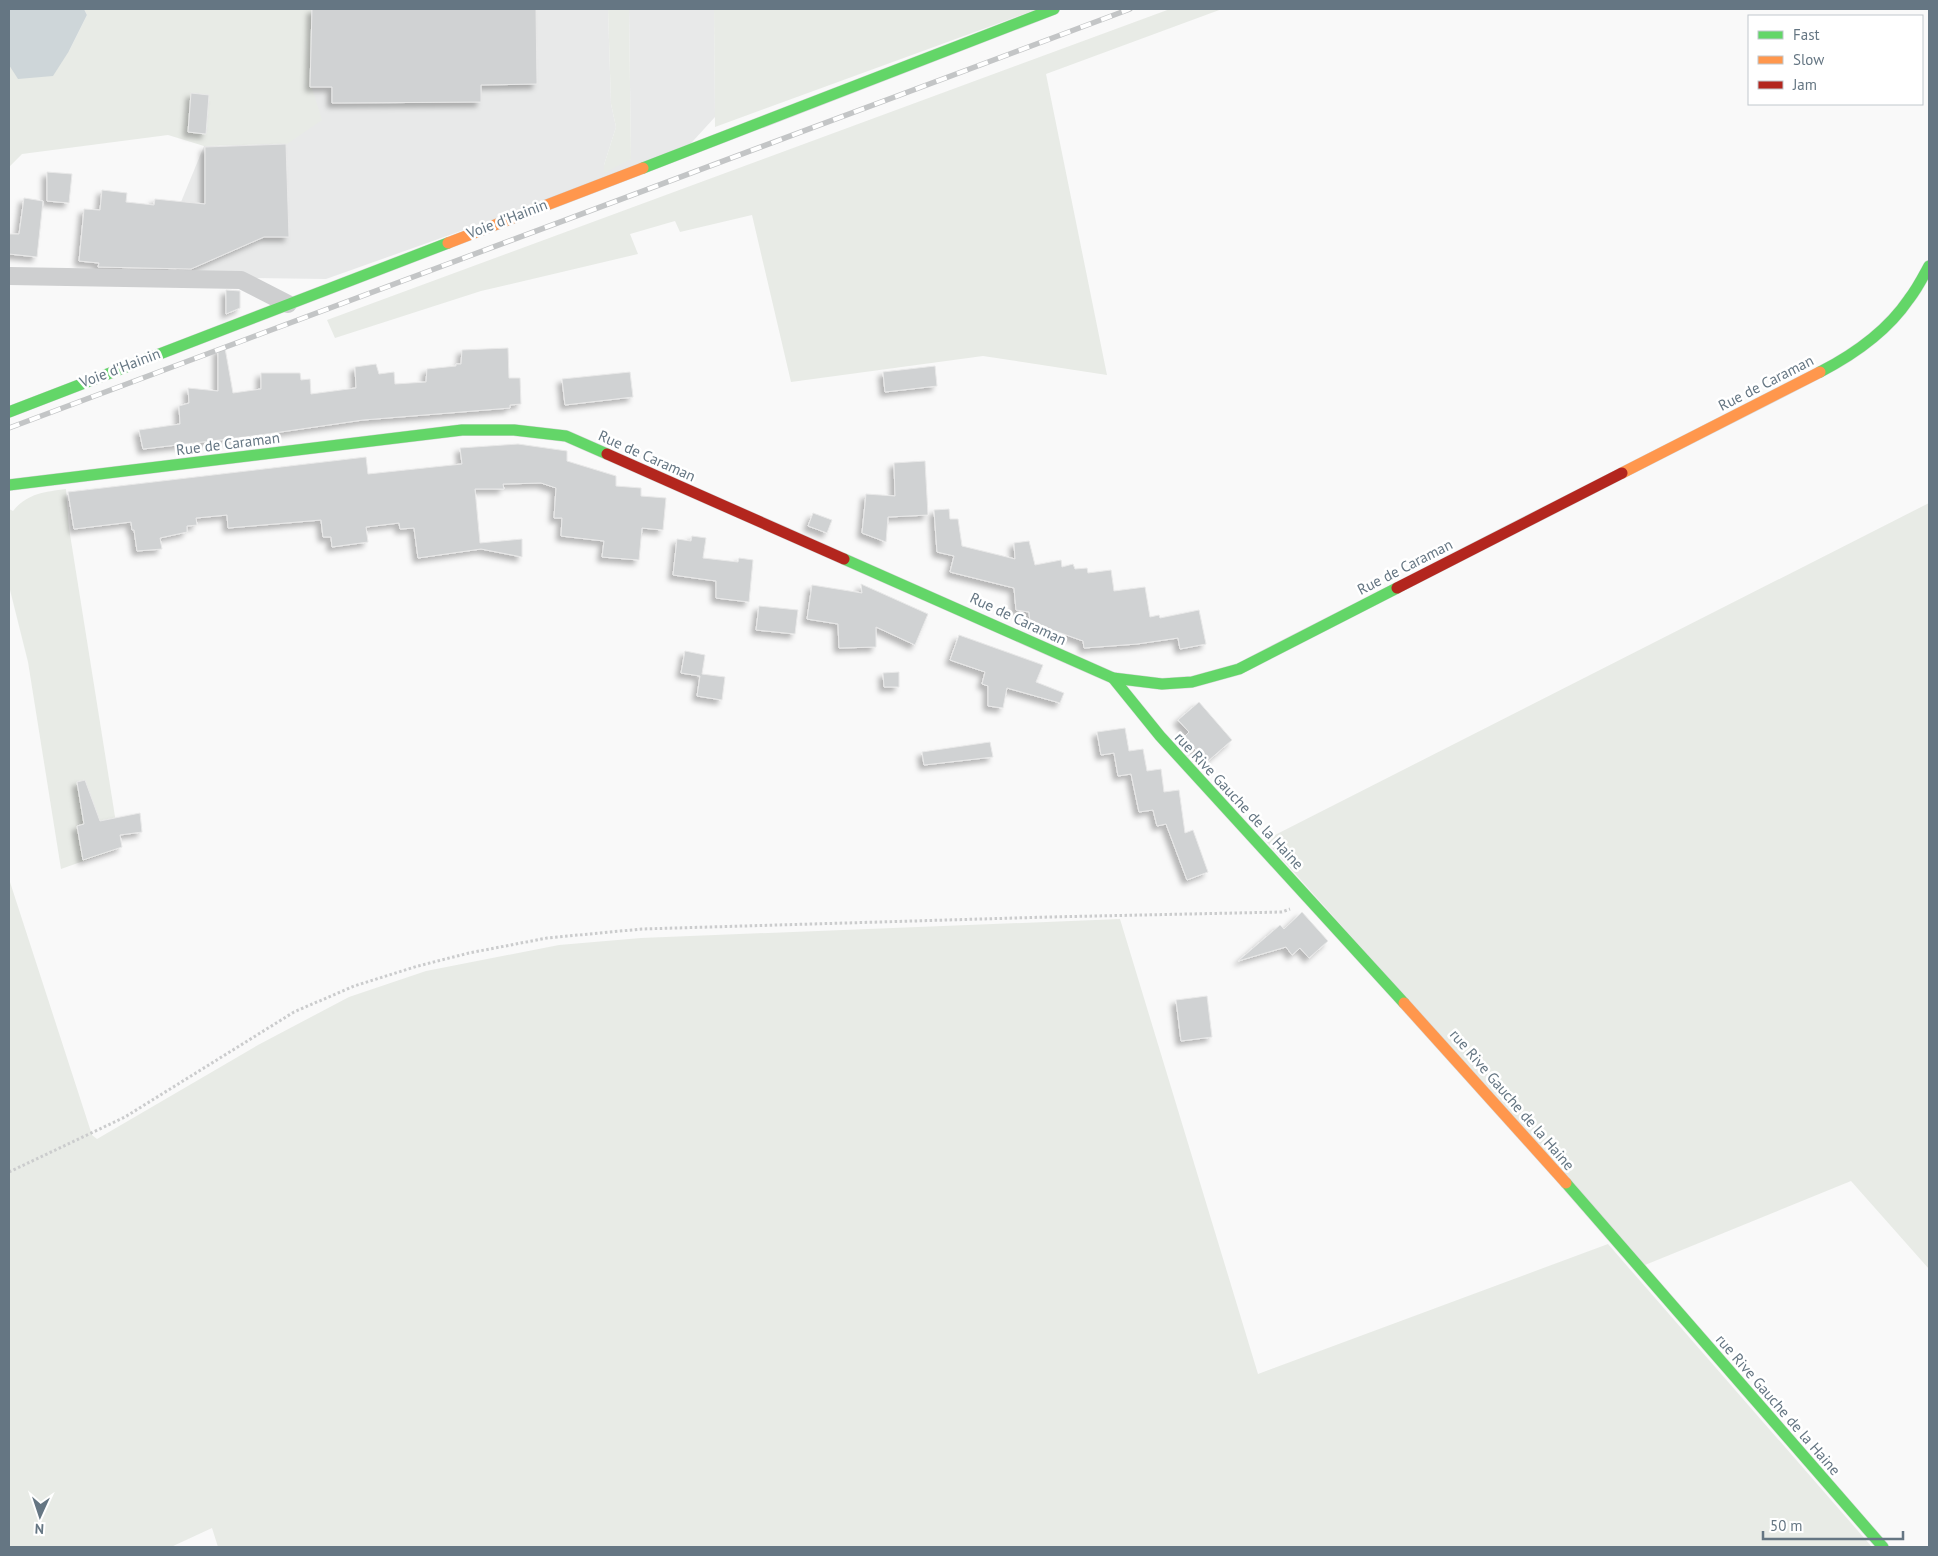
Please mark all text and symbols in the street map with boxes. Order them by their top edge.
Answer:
legend [1748,15,1923,105]
text: Fast [1793,25,1820,44]
text: Slow [1793,50,1824,69]
text: Jam [1792,75,1817,94]
street label: Voie d'Hainin [463,194,550,243]
street label: Voie d'Hainin [76,343,163,392]
street label: Rue de Caraman [1715,350,1817,415]
street label: Rue de Caraman [596,426,699,485]
street label: Rue de Caraman [175,428,281,459]
street label: Rue de Caraman [1354,534,1456,599]
street label: Rue de Caraman [967,588,1069,649]
street label: rue Rive Gauche de la Haine [1171,728,1308,873]
street label: rue Rive Gauche de la Haine [1446,1025,1579,1174]
street label: rue Rive Gauche de la Haine [1712,1330,1845,1479]
north arrow [15,1491,65,1541]
scale bar [1763,1508,1903,1540]
text: 50 m [1770,1516,1803,1535]
text: N [34,1520,44,1538]

